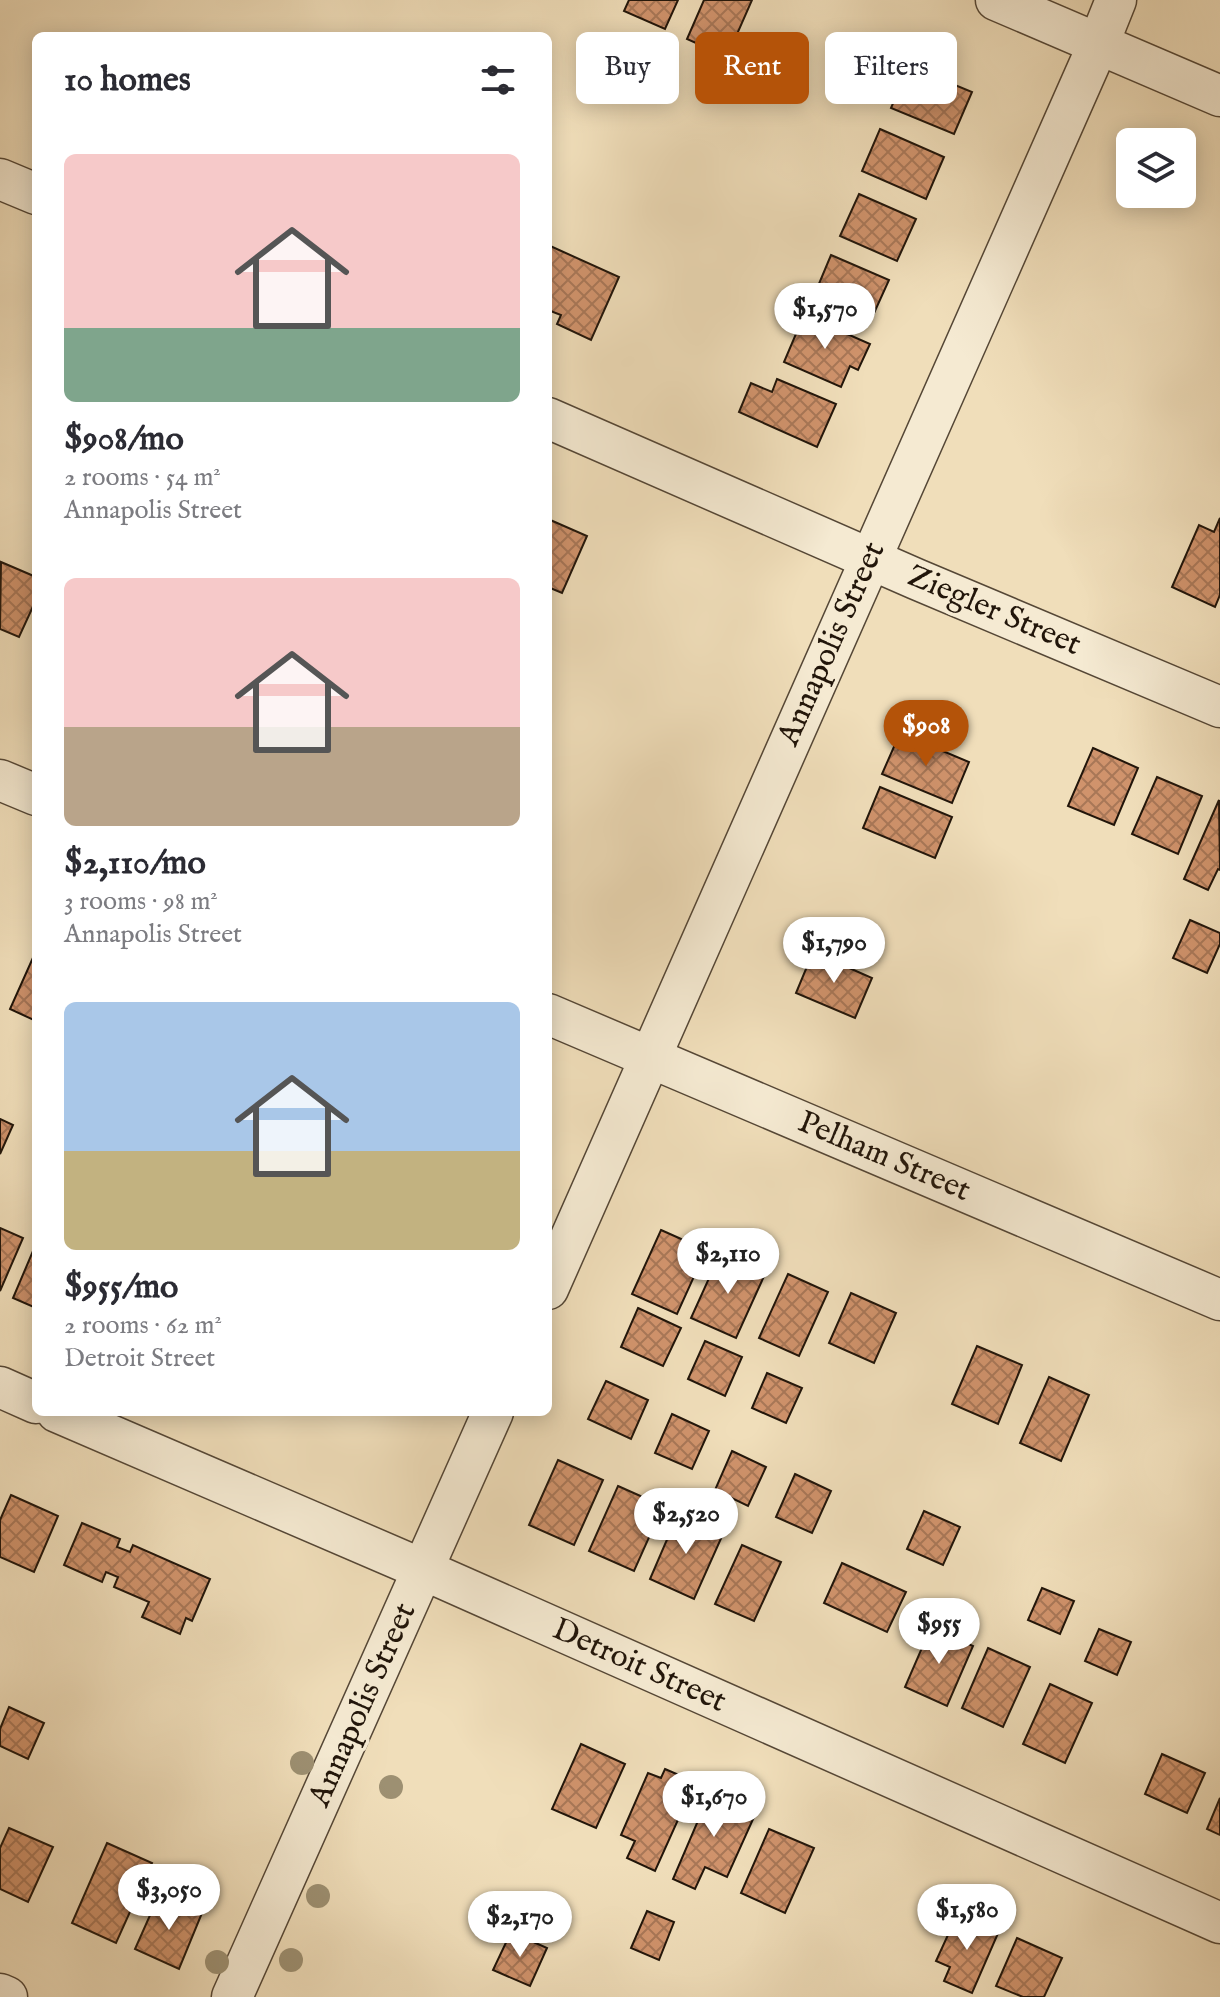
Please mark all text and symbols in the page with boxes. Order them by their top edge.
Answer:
chip: Buy [576,32,679,104]
chip: Rent [695,32,809,104]
chip: Filters [825,32,957,104]
icon: filters [476,58,520,102]
text: 10 homes [64,59,191,102]
map controls [1116,128,1196,208]
button: layers [1116,128,1196,208]
icon: home [220,206,364,350]
pin: $1,570 [760,283,890,351]
text: $1,570 [792,292,858,325]
text: $908/mo [64,418,184,461]
text: 2 rooms · 54 m² [64,461,221,494]
text: Annapolis Street [64,494,242,527]
street label: Annapolis Street [768,536,895,753]
street label: Ziegler Street [901,556,1087,666]
icon: home [220,630,364,774]
pin: $908 [879,700,973,768]
text: $908 [902,709,950,742]
text: $2,110/mo [64,842,206,885]
text: 3 rooms · 98 m² [64,885,218,918]
pin: $1,790 [769,917,899,985]
text: Annapolis Street [64,918,242,951]
text: $1,790 [801,926,867,959]
icon: home [220,1054,364,1198]
street label: Pelham Street [791,1102,977,1212]
pin: $2,110 [663,1228,793,1296]
text: $2,110 [695,1237,761,1270]
text: $955/mo [64,1266,178,1309]
text: 2 rooms · 62 m² [64,1309,222,1342]
text: Detroit Street [64,1342,215,1375]
pin: $2,520 [621,1488,751,1556]
text: $2,520 [652,1497,720,1530]
street label: Annapolis Street [299,1597,426,1814]
pin: $955 [892,1598,986,1666]
text: $955 [917,1607,961,1640]
street label: Detroit Street [546,1609,732,1723]
pin: $1,670 [649,1771,779,1839]
text: $1,670 [681,1780,747,1813]
pin: $3,050 [104,1864,234,1932]
text: $3,050 [136,1873,202,1906]
pin: $1,580 [902,1884,1032,1952]
pin: $2,170 [455,1891,585,1959]
text: $1,580 [935,1893,999,1926]
text: $2,170 [486,1900,554,1933]

